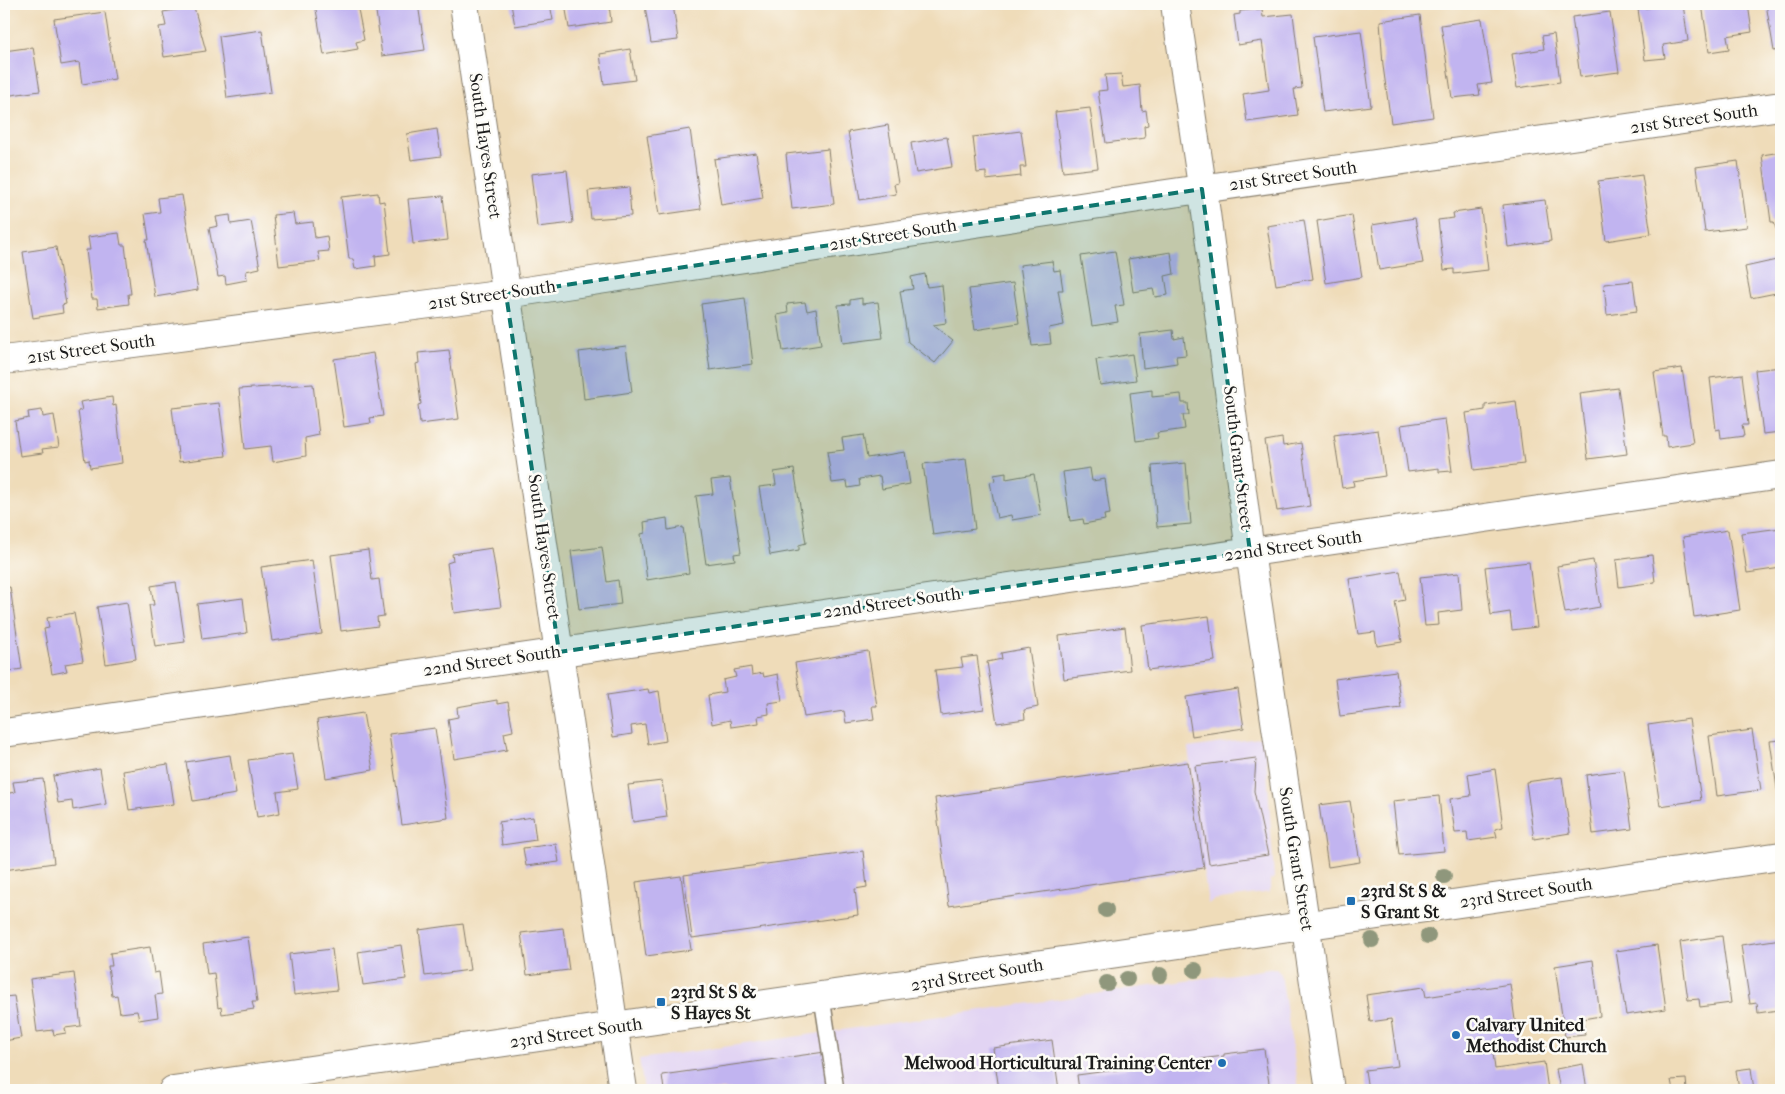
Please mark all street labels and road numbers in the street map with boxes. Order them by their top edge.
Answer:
street label: South Hayes Street [464,72,506,221]
street label: 21st Street South [1629,100,1759,138]
street label: 21st Street South [1228,157,1358,195]
street label: 21st Street South [828,215,958,255]
street label: 21st Street South [427,276,557,314]
street label: 21st Street South [26,330,156,368]
street label: South Grant Street [1219,384,1257,532]
street label: South Hayes Street [523,473,565,622]
street label: 22nd Street South [1223,526,1363,566]
street label: 22nd Street South [822,583,962,623]
street label: 22nd Street South [422,641,562,681]
street label: South Grant Street [1274,785,1318,933]
street label: 23rd Street South [1458,873,1594,913]
street label: 23rd Street South [909,954,1045,996]
street label: 23rd Street South [508,1013,644,1053]

